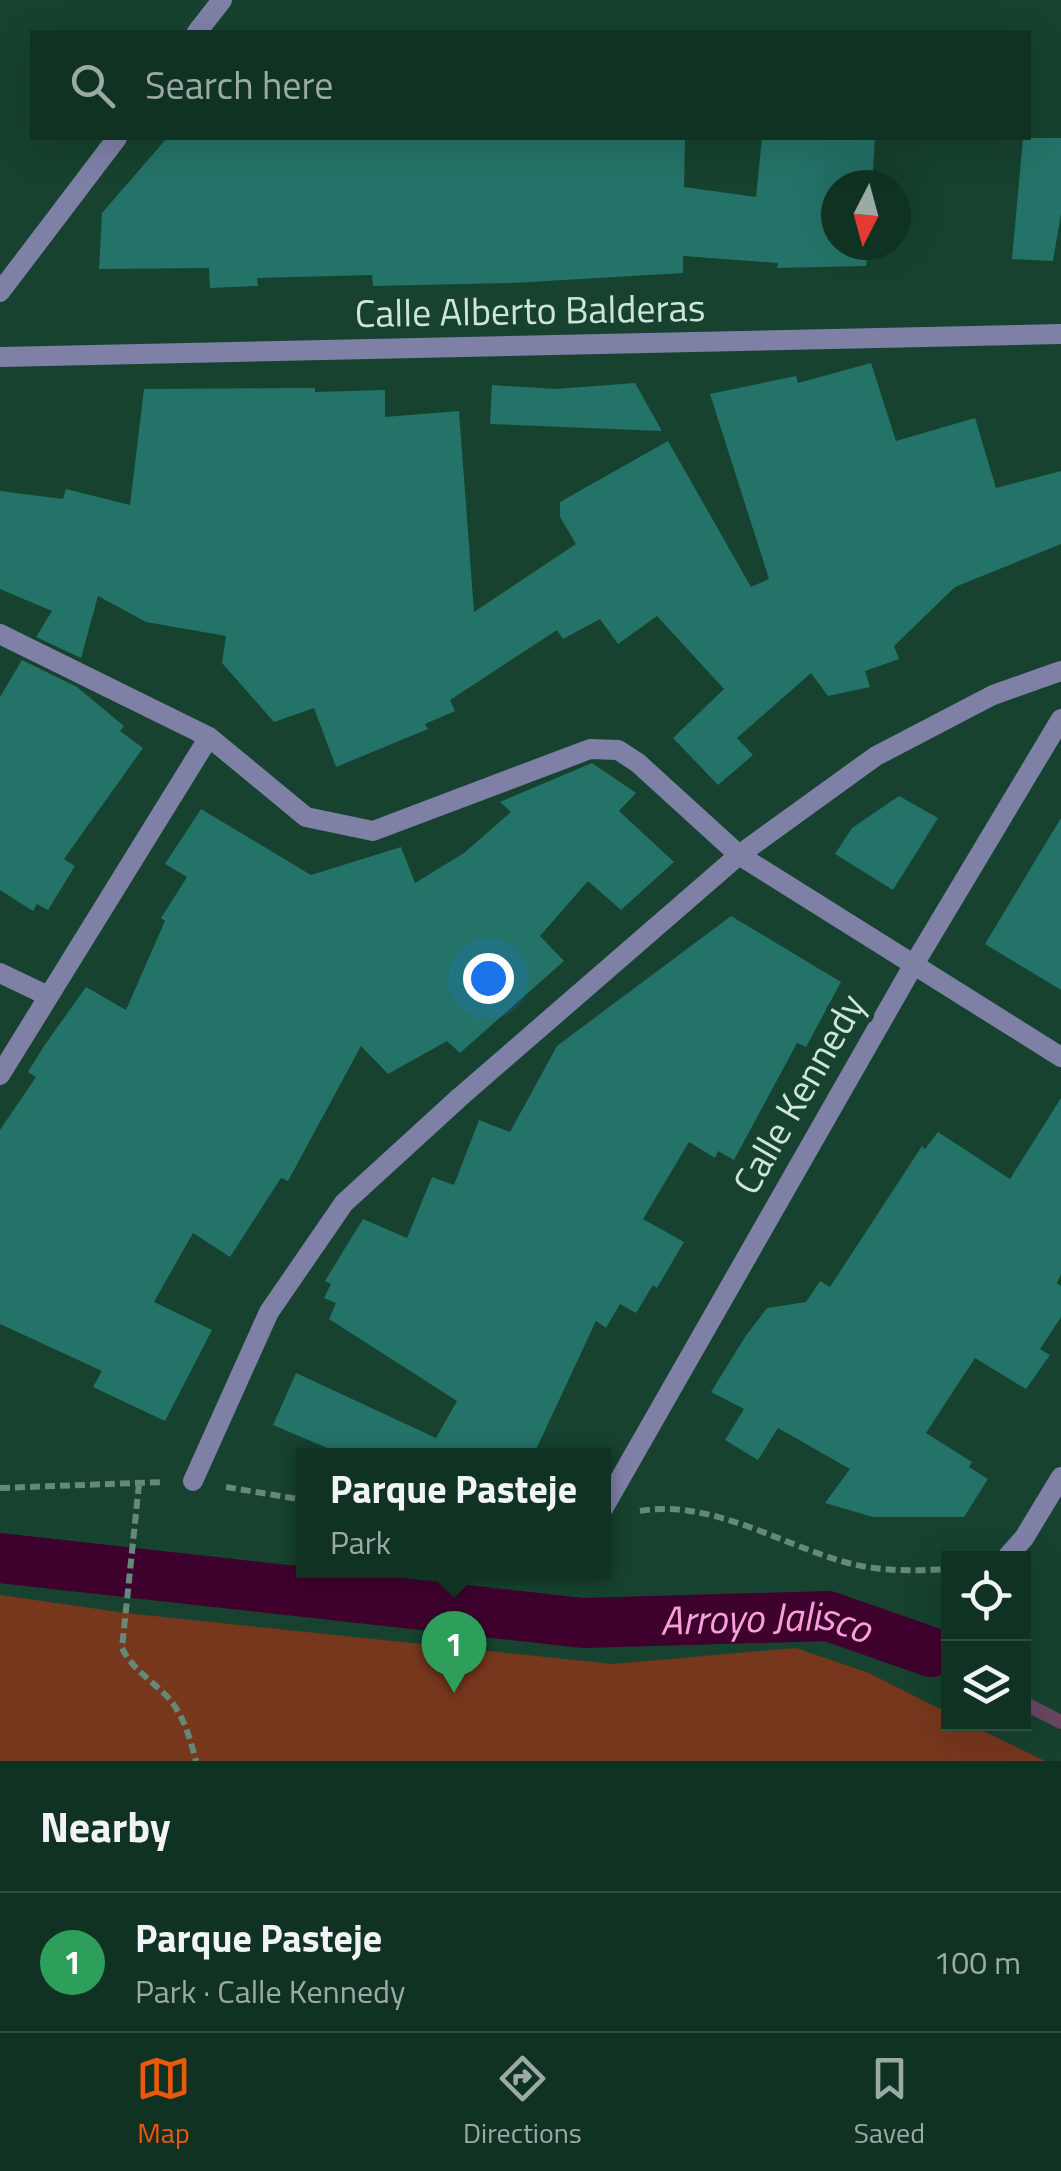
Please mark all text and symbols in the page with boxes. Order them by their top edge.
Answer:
search box [30,30,1031,140]
text: Search here [145,56,333,114]
icon: search [65,58,120,113]
north arrow [821,170,911,260]
street label: Calle Alberto Balderas [354,278,706,342]
your location [463,953,514,1004]
street label: Calle Kennedy [717,982,879,1205]
popup [296,1448,611,1578]
text: Parque Pasteje [330,1460,577,1518]
text: Park [330,1518,391,1566]
map controls [941,1551,1031,1731]
button: locate [941,1551,1031,1641]
water label: Arroyo Jalisco [659,1584,881,1659]
pin: 1 [422,1610,486,1693]
button: layers [941,1641,1031,1731]
text: Nearby [40,1794,171,1858]
text: Parque Pasteje [135,1909,382,1967]
text: 1 [64,1938,81,1986]
text: 100 m [933,1938,1021,1986]
text: Park · Calle Kennedy [135,1967,406,2015]
tab: Map [136,2051,191,2154]
tab: Directions [463,2051,582,2154]
tab: Saved [854,2051,925,2154]

